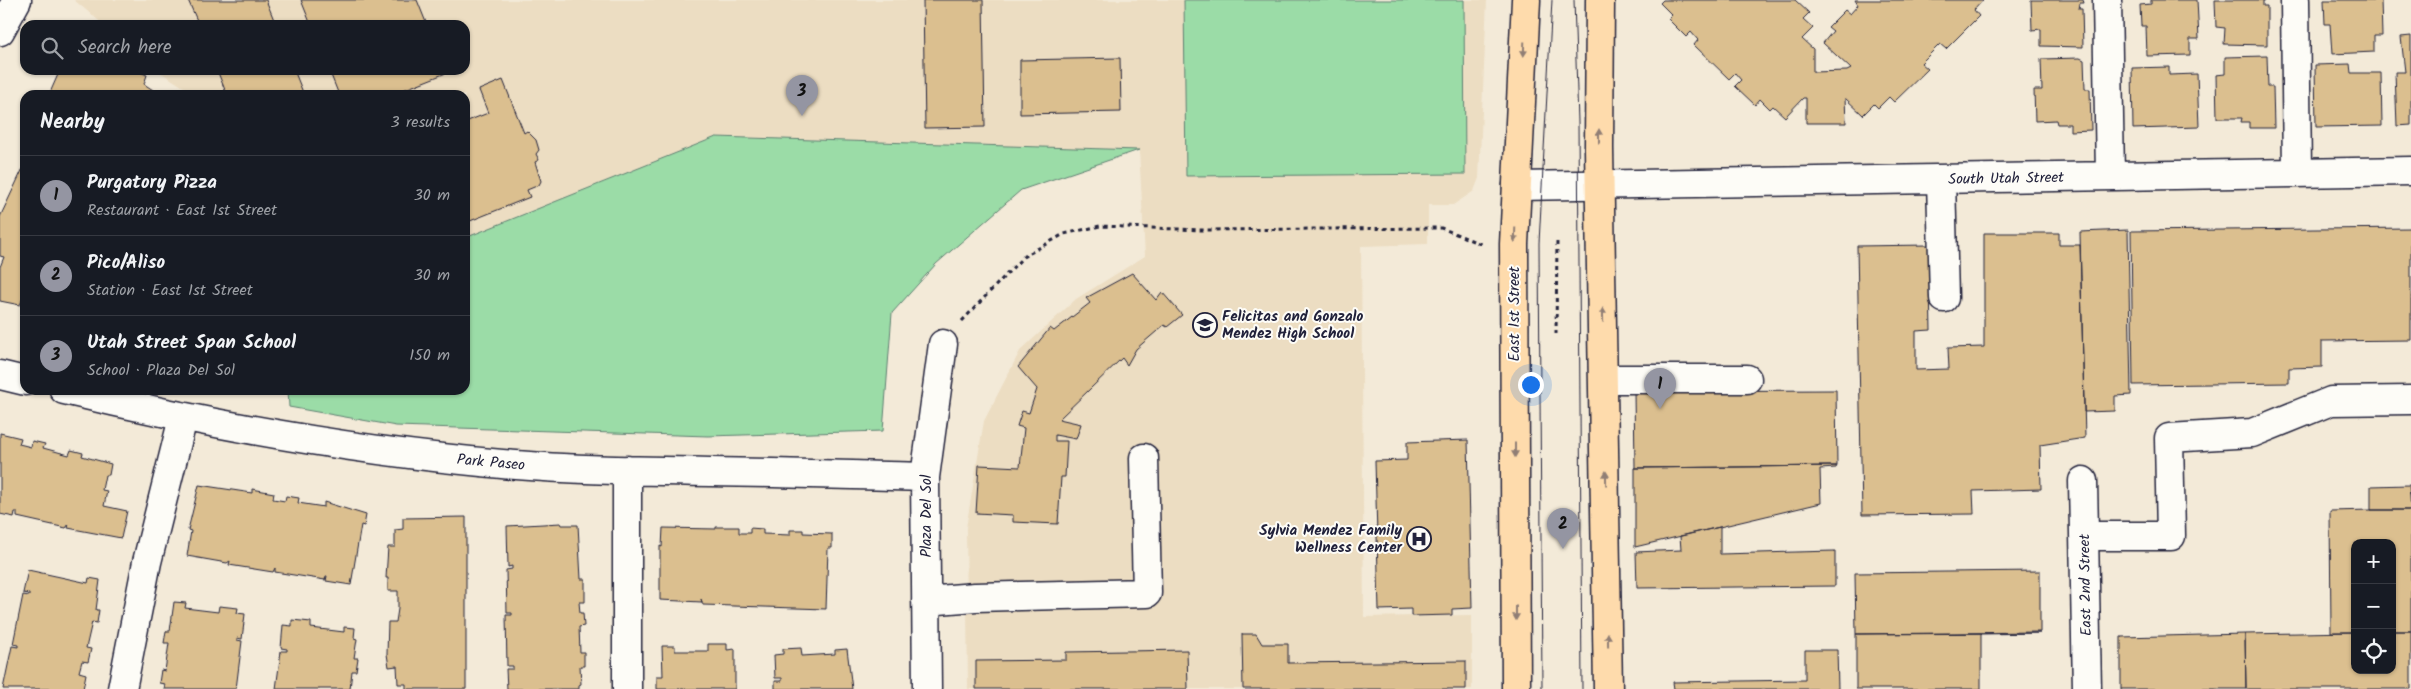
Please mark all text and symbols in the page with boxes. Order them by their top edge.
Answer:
search box [20,20,470,75]
text: Search here [78,33,172,63]
icon: search [38,34,66,62]
one-way arrow [1519,41,1527,57]
pin: 3 [786,75,818,116]
text: Nearby [40,106,105,139]
text: 3 results [391,110,450,135]
one-way arrow [1595,128,1603,144]
street label: South Utah Street [1948,166,2064,192]
text: Purgatory Pizza [87,168,217,198]
text: 1 [54,183,58,208]
text: 30 m [414,183,450,208]
text: Restaurant · East 1st Street [87,198,277,223]
one-way arrow [1510,227,1518,243]
text: Pico/Aliso [87,248,165,278]
text: 2 [51,263,61,288]
text: 30 m [414,263,450,288]
street label: East 1st Street [1503,266,1527,361]
text: Station · East 1st Street [87,278,253,303]
place label: Felicitas and Gonzalo Mendez High School [1222,305,1364,346]
one-way arrow [1599,307,1607,323]
school or university icon: Felicitas and Gonzalo Mendez High School [1192,312,1218,338]
text: Utah Street Span School [87,328,296,358]
text: 3 [52,343,60,368]
text: 150 m [409,343,450,368]
text: School · Plaza Del Sol [87,358,235,383]
pin: 1 [1644,368,1676,409]
your location [1518,372,1544,398]
one-way arrow [1511,443,1519,459]
street label: Park Paseo [456,448,526,478]
one-way arrow [1602,470,1610,486]
street label: Plaza Del Sol [915,474,939,558]
pin: 2 [1547,508,1579,549]
place label: Sylvia Mendez Family Wellness Center [1259,519,1403,560]
hospital icon: Sylvia Mendez Family Wellness Center [1406,526,1432,552]
street label: East 2nd Street [2073,533,2099,636]
map controls [2351,539,2396,674]
button: + [2351,539,2396,584]
button: − [2351,584,2396,629]
one-way arrow [1512,605,1520,621]
button: locate [2351,629,2396,674]
one-way arrow [1604,632,1612,648]

